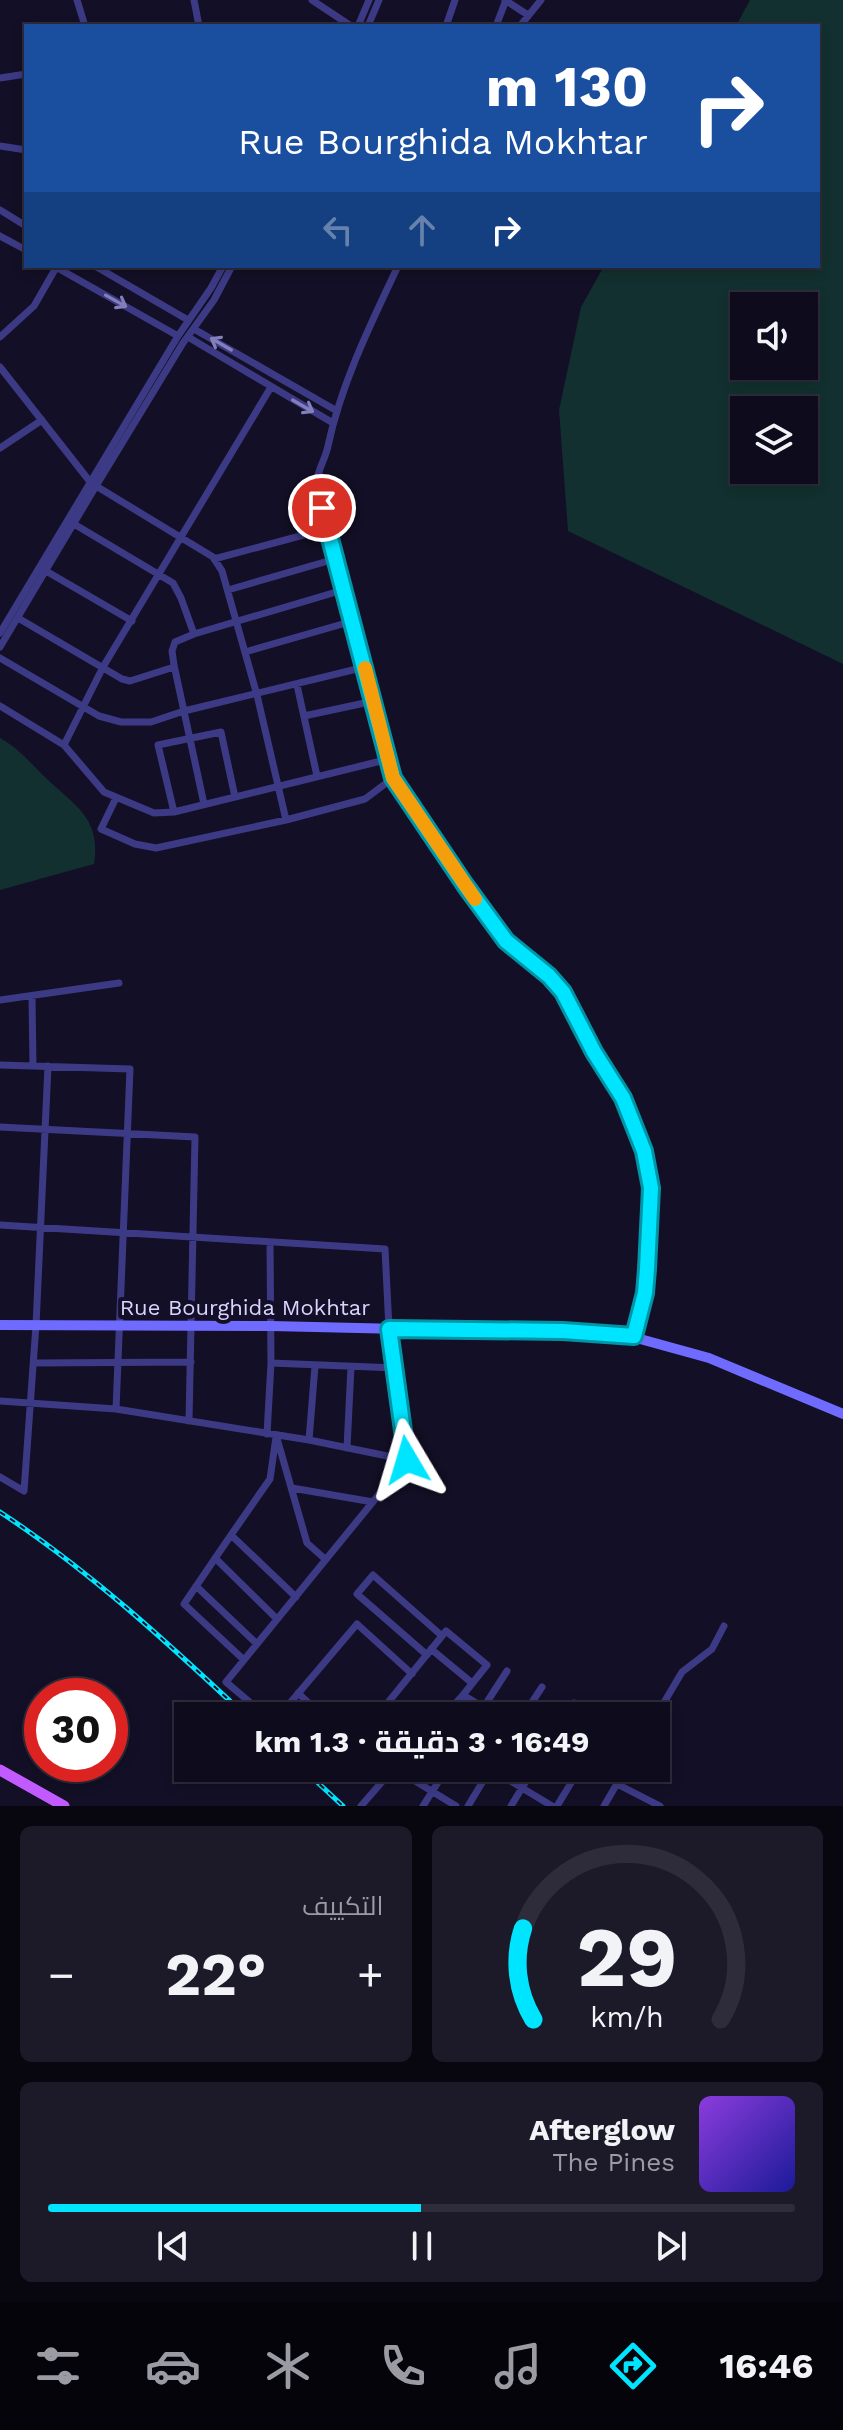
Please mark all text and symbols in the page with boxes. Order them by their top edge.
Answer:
text: 130 m [486,54,648,120]
icon: right [676,56,780,160]
text: Rue Bourghida Mokhtar [238,121,648,163]
icon: left [316,208,360,252]
icon: ahead [400,208,444,252]
icon: right [484,208,528,252]
map controls [730,292,818,484]
button: sound [730,292,818,380]
one-way arrow [104,293,127,309]
one-way arrow [210,336,233,352]
button: layers [730,396,818,484]
one-way arrow [291,398,314,414]
pin [288,474,356,542]
icon: arrive [300,486,344,530]
street label: Rue Bourghida Mokhtar [120,1295,370,1320]
position arrow [365,1418,449,1502]
speed limit sign: 30 [24,1678,128,1782]
text: 16:49 · 3 دقيقة · 1.3 km [254,1724,590,1759]
text: التكييف [302,1891,384,1921]
text: 29 [577,1909,678,2006]
text: 22° [165,1939,266,2010]
text: − [48,1949,75,2001]
text: + [357,1949,383,2001]
text: km/h [590,2000,664,2034]
text: Afterglow [529,2112,675,2147]
text: The Pines [552,2147,675,2177]
icon: previous [151,2224,195,2268]
icon: pause [400,2224,444,2268]
icon: next [649,2224,693,2268]
icon: filters [30,2338,86,2394]
icon: car [145,2338,201,2394]
icon: climate [260,2338,316,2394]
icon: phone [375,2338,431,2394]
icon: music [490,2338,546,2394]
icon: directions [605,2338,661,2394]
text: 16:46 [720,2345,814,2387]

